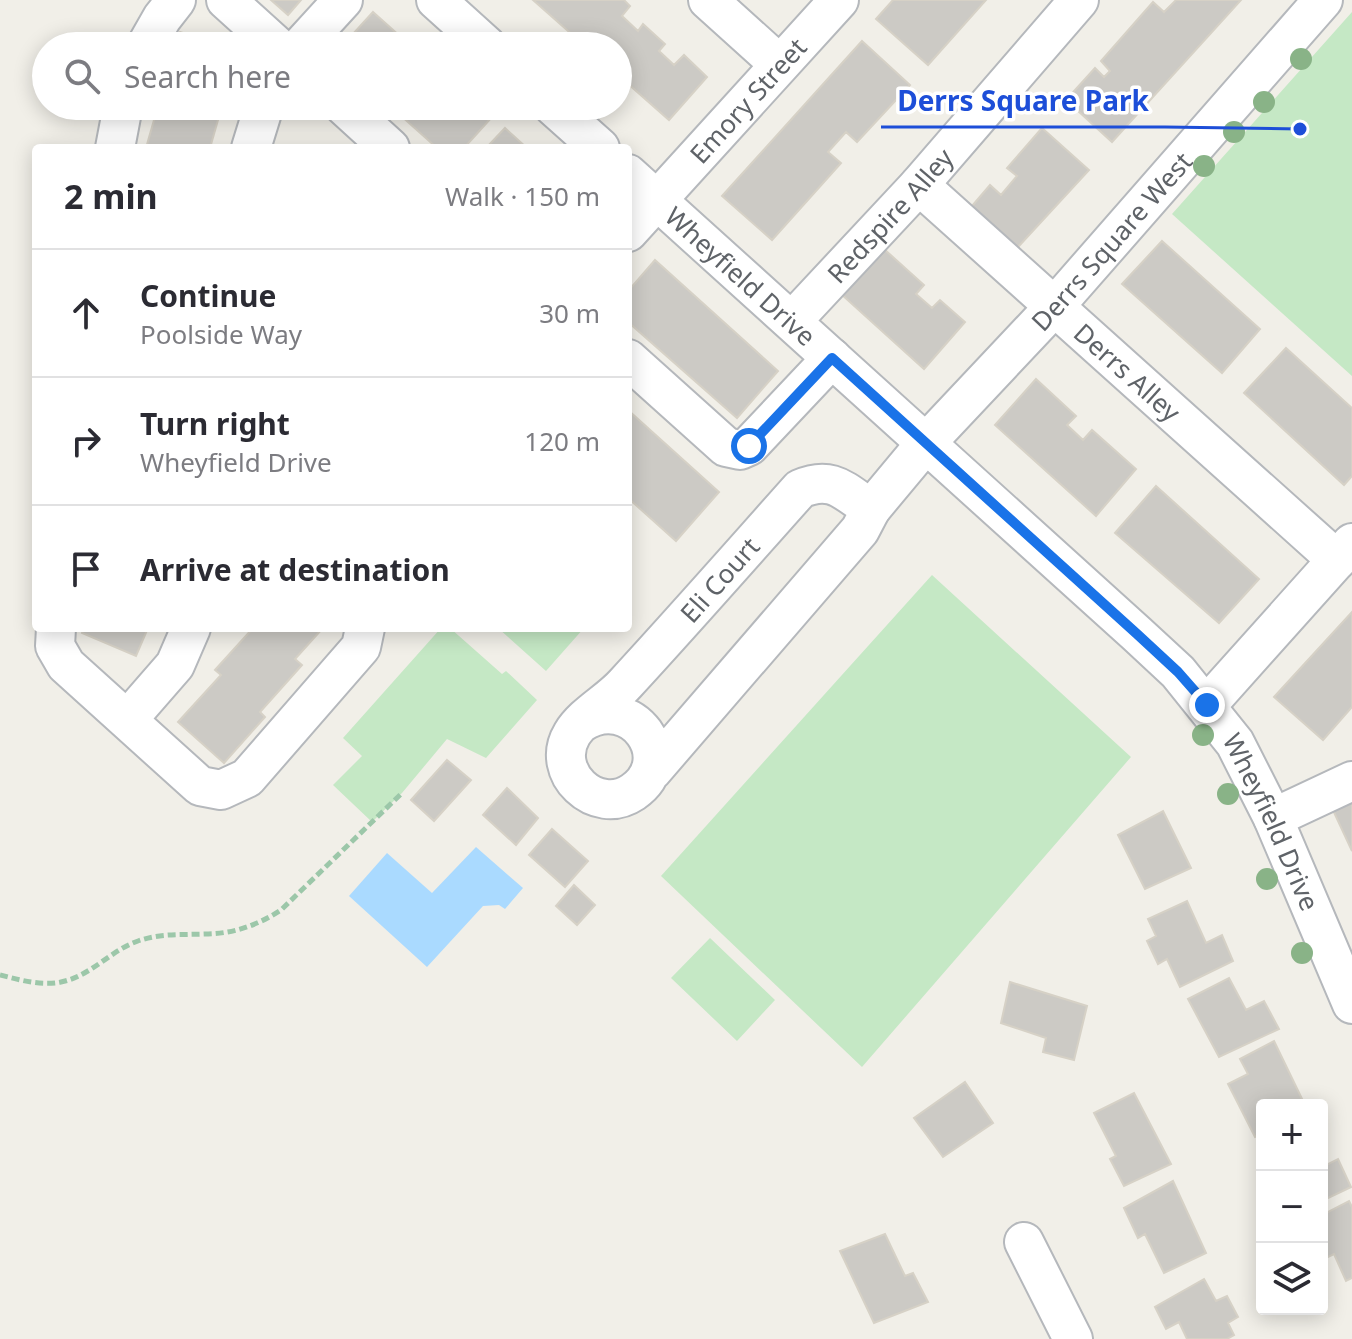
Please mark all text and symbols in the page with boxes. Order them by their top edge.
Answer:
street label: Emory Street [681,30,814,171]
search box [32,32,632,120]
icon: search [60,54,104,98]
text: Search here [124,56,291,97]
callout: Derrs Square Park [881,75,1165,127]
text: Derrs Square Park [897,81,1149,119]
street label: Redspire Alley [819,140,962,291]
street label: Derrs Square West [1023,144,1200,338]
text: 2 min [64,173,158,219]
text: Walk · 150 m [445,178,600,214]
street label: Wheyfield Drive [658,198,824,354]
text: Continue [140,275,276,316]
icon: ahead [64,291,108,335]
text: 30 m [539,295,600,331]
street label: Derrs Alley [1066,315,1189,430]
text: Poolside Way [140,316,302,352]
text: Turn right [140,403,290,444]
icon: right [64,419,108,463]
text: 120 m [524,423,600,459]
route start [731,428,767,464]
text: Wheyfield Drive [140,444,332,480]
street label: Eli Court [672,529,767,630]
icon: arrive [64,547,108,591]
text: Arrive at destination [140,549,450,590]
route end [1189,687,1225,723]
street label: Wheyfield Drive [1215,727,1328,916]
map controls [1256,1099,1328,1315]
button: + [1256,1099,1328,1171]
button: − [1256,1171,1328,1243]
button: layers [1256,1243,1328,1315]

